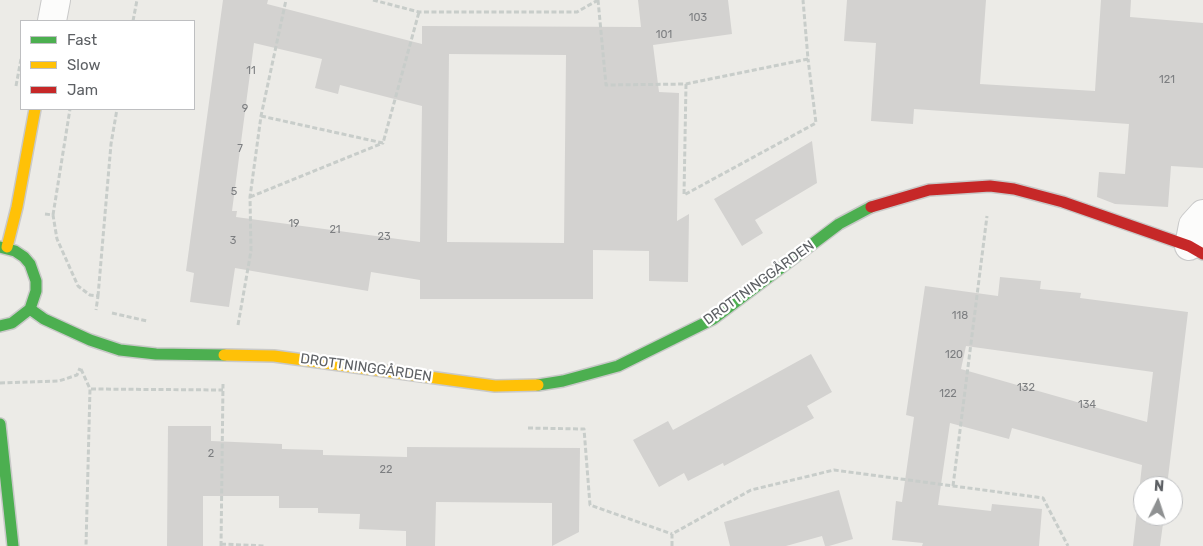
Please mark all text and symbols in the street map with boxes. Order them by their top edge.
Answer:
house number: 103 [689,11,707,25]
legend [20,20,195,110]
house number: 101 [656,28,672,42]
text: Fast [67,31,97,49]
text: Slow [67,56,100,74]
house number: 11 [246,64,256,78]
house number: 121 [1159,73,1175,87]
text: Jam [67,81,98,99]
house number: 9 [242,102,248,116]
house number: 7 [237,142,243,156]
house number: 5 [231,185,237,199]
house number: 19 [288,217,300,231]
house number: 21 [329,223,341,237]
house number: 23 [377,230,391,244]
house number: 3 [230,234,236,248]
street label: DROTTNINGGÅRDEN [700,237,818,329]
house number: 118 [952,309,968,323]
house number: 120 [945,348,963,362]
street label: DROTTNINGGÅRDEN [299,350,433,386]
house number: 132 [1017,381,1035,395]
house number: 122 [939,387,957,401]
house number: 134 [1078,398,1096,412]
house number: 2 [208,447,214,461]
house number: 22 [380,463,392,477]
north arrow [1133,476,1183,526]
text: N [1153,478,1165,495]

